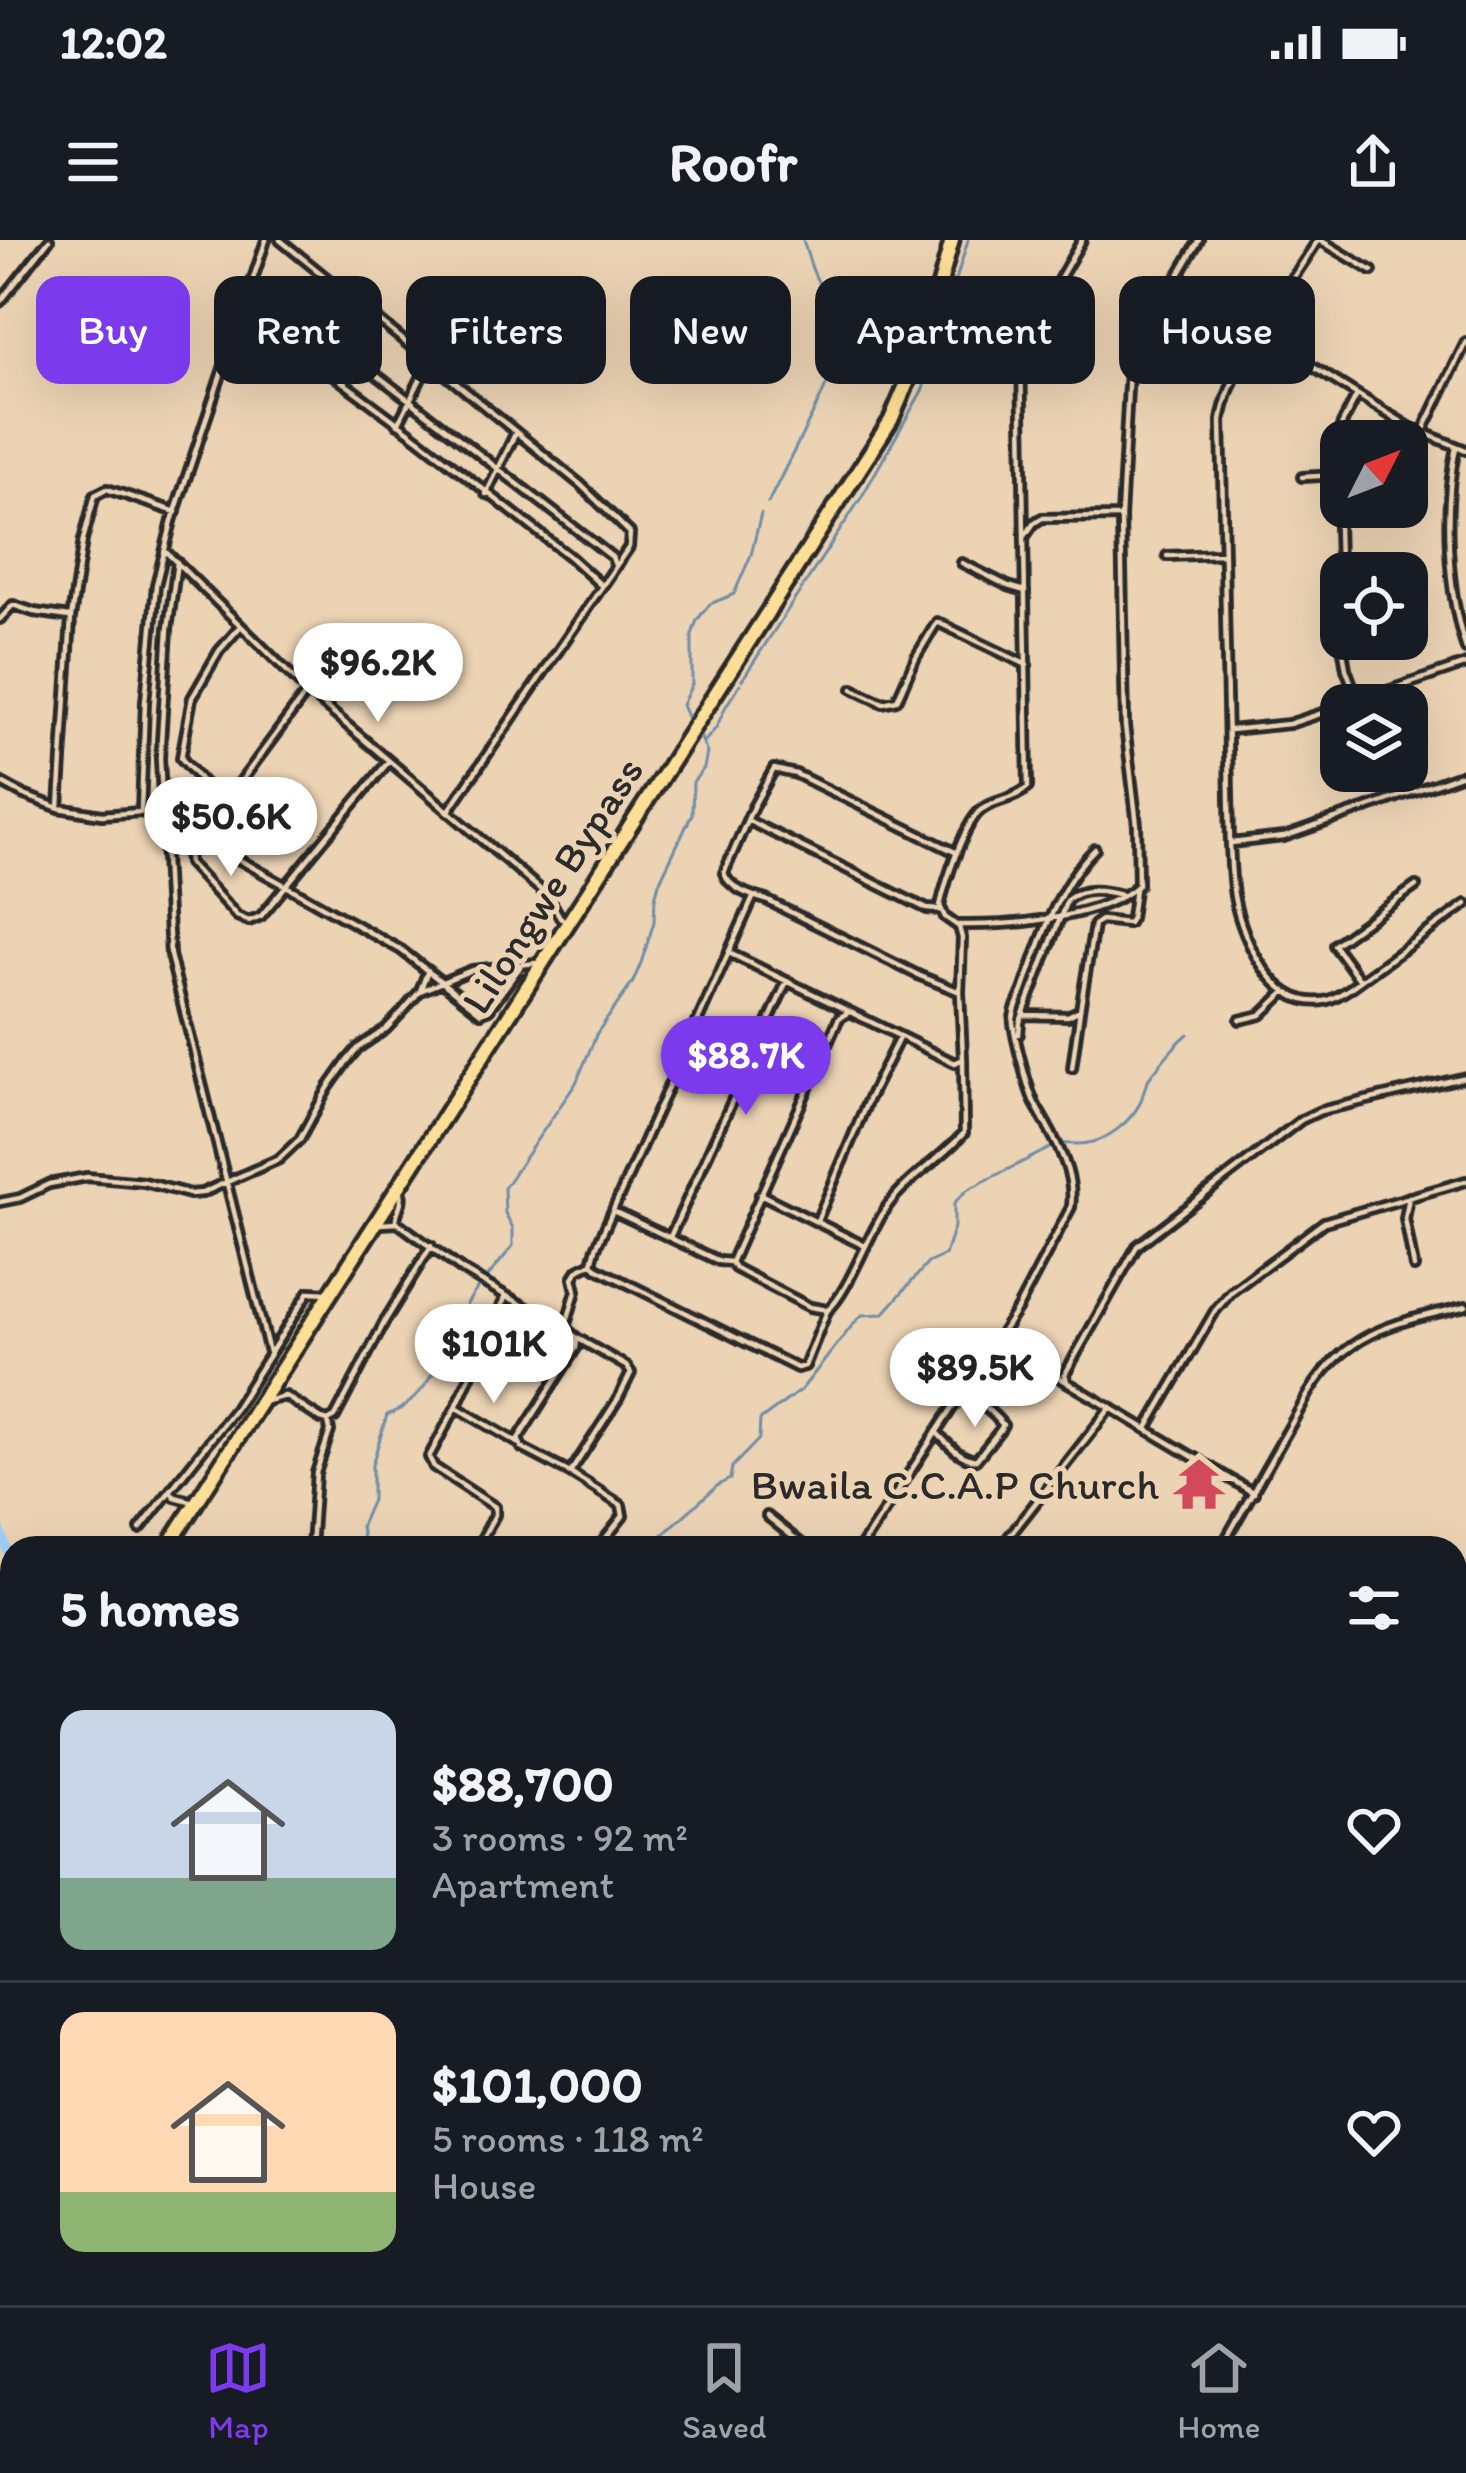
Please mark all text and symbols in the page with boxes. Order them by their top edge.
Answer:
text: 12:02 [60,15,167,69]
icon: menu [60,129,126,195]
icon: share [1340,129,1406,195]
text: Roofr [669,130,797,195]
chip: Buy [36,276,190,384]
chip: Rent [214,276,382,384]
chip: Filters [406,276,606,384]
chip: New [630,276,791,384]
chip: Apartment [815,276,1095,384]
chip: House [1119,276,1315,384]
north arrow [1320,420,1428,528]
map controls [1320,420,1428,792]
button: locate [1320,552,1428,660]
pin: $96.2K [280,623,476,725]
text: $96.2K [320,638,436,685]
button: layers [1320,684,1428,792]
street label: Lilongwe Bypass [450,747,654,1023]
pin: $50.6K [133,777,329,879]
text: $50.6K [171,792,291,839]
pin: $88.7K [648,1016,844,1118]
text: $88.7K [688,1031,804,1078]
pin: $101K [410,1304,578,1406]
text: $101K [442,1319,546,1366]
pin: $89.5K [877,1328,1073,1430]
text: $89.5K [917,1343,1033,1390]
temple icon: Bwaila C.C.A.P Church [1170,1455,1228,1513]
place label: Bwaila C.C.A.P Church [751,1459,1159,1510]
icon: filters [1341,1575,1407,1641]
text: 5 homes [60,1578,240,1639]
text: $88,700 [432,1753,614,1814]
icon: home [156,1758,300,1902]
icon: heart [1341,1797,1407,1863]
text: 3 rooms · 92 m² [432,1814,688,1861]
text: Apartment [432,1861,614,1908]
text: $101,000 [432,2054,643,2115]
icon: home [156,2060,300,2204]
icon: heart [1341,2099,1407,2165]
text: 5 rooms · 118 m² [432,2115,704,2162]
text: House [432,2162,536,2209]
tab: Map [205,2335,271,2446]
tab: Saved [682,2335,767,2446]
tab: Home [1177,2335,1261,2446]

